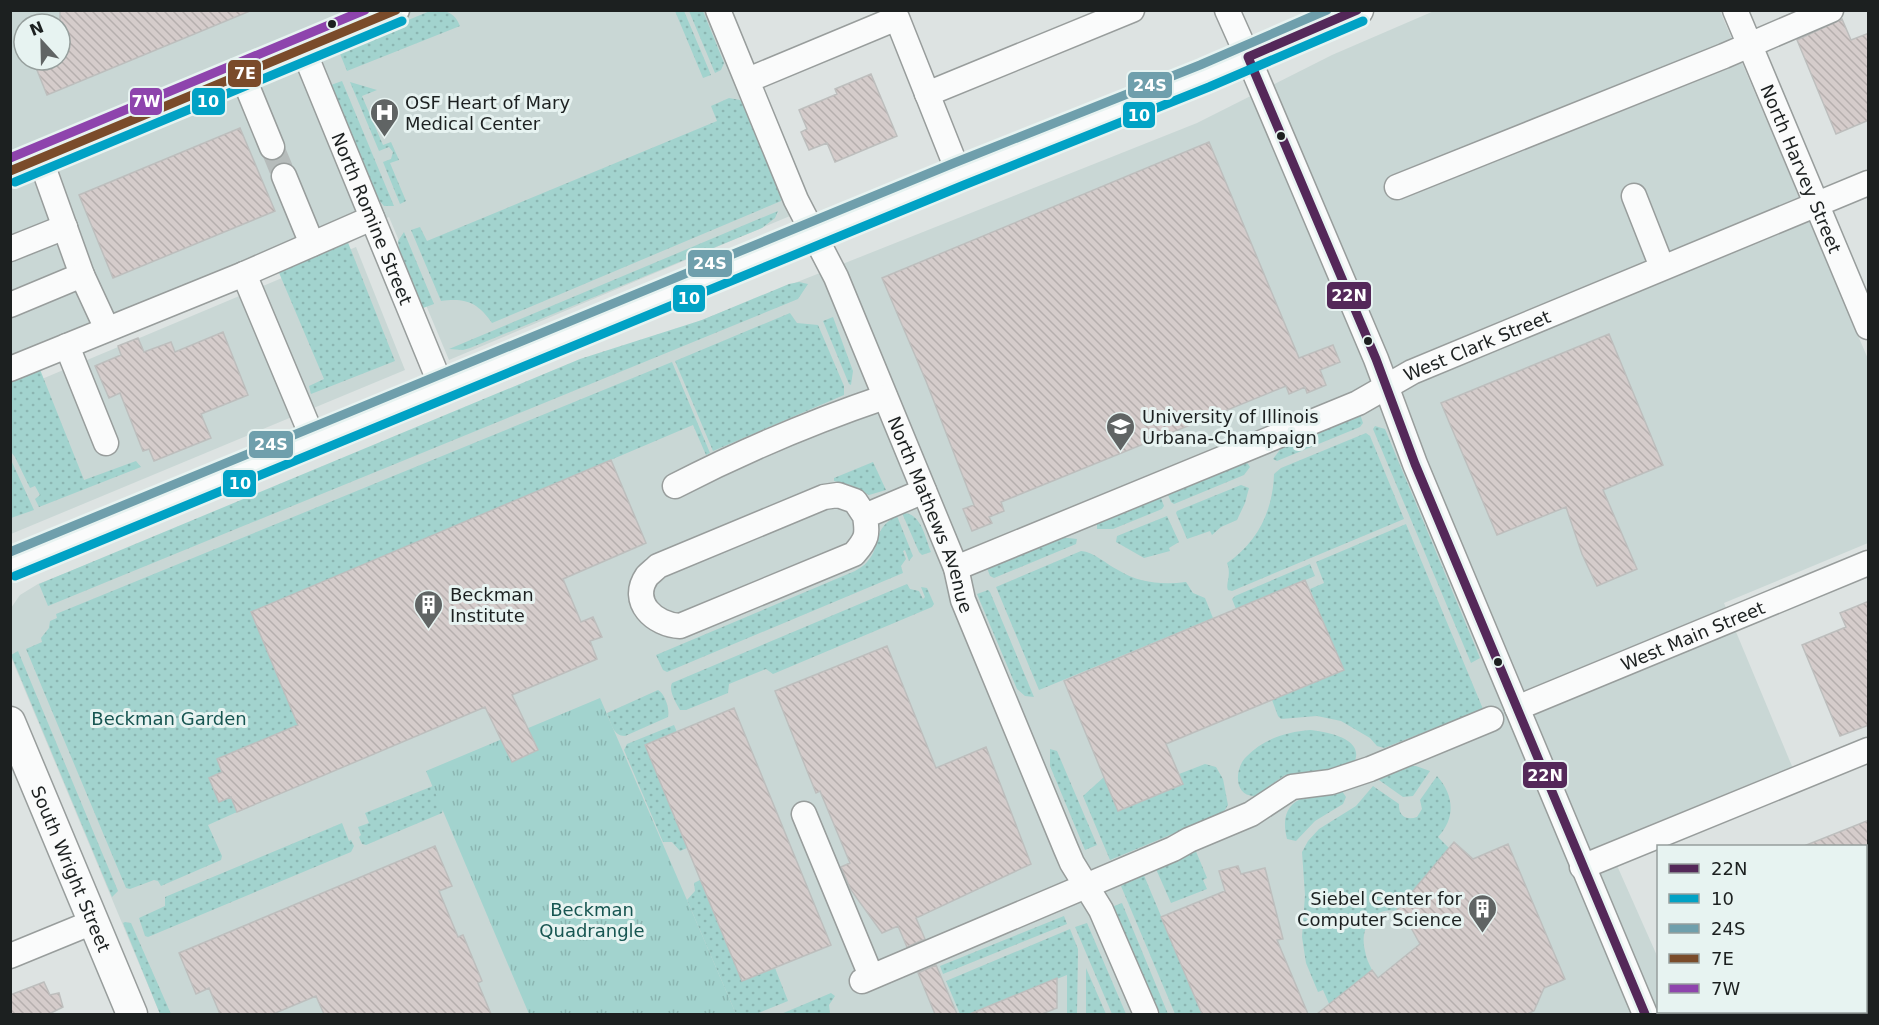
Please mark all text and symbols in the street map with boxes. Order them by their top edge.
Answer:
north arrow [12,12,72,72]
text: N [27,17,46,40]
unlabelled marker [326,18,338,30]
line badge: 7E [227,59,262,88]
text: 7E [234,64,256,83]
line badge: 24S [1127,71,1173,99]
text: 24S [1133,76,1167,95]
street label: North Harvey Street [1757,81,1846,256]
line badge: 7W [129,87,163,116]
line badge: 10 [191,87,226,116]
text: 7W [132,92,161,111]
text: 10 [197,92,219,111]
place label: OSF Heart of Mary Medical Center [405,92,571,134]
hospital icon: OSF Heart of Mary Medical Center [368,96,400,138]
line badge: 10 [1122,101,1156,129]
text: 10 [1128,106,1150,125]
street label: North Romine Street [328,129,417,308]
unlabelled marker [1275,130,1287,142]
line badge: 24S [687,249,733,278]
text: 24S [693,254,727,273]
line badge: 22N [1326,281,1372,310]
line badge: 10 [672,284,706,313]
text: 22N [1331,286,1367,305]
text: 10 [678,289,700,308]
street label: West Clark Street [1400,305,1553,385]
unlabelled marker [1362,335,1374,347]
place label: University of Illinois Urbana-Champaign [1142,406,1319,448]
school or university icon: University of Illinois Urbana-Champaign [1105,410,1137,452]
street label: North Mathews Avenue [884,413,978,616]
line badge: 24S [248,430,294,459]
text: 24S [254,435,288,454]
line badge: 10 [222,469,257,498]
text: 10 [229,474,251,493]
place label: Beckman Institute [450,584,534,626]
building icon: Beckman Institute [413,588,445,630]
street label: West Main Street [1618,596,1768,674]
unlabelled marker [1492,656,1504,668]
park label: Beckman Garden [91,708,247,729]
line badge: 22N [1522,761,1568,789]
text: 22N [1527,766,1563,785]
street label: South Wright Street [27,783,115,955]
legend [1657,845,1867,1013]
text: 22N [1711,858,1747,879]
place label: Siebel Center for Computer Science [1297,888,1463,930]
text: 10 [1711,888,1734,909]
building icon: Siebel Center for Computer Science [1467,892,1499,934]
park label: Beckman Quadrangle [539,899,645,941]
text: 24S [1711,918,1745,939]
text: 7E [1711,948,1734,969]
text: 7W [1711,978,1740,999]

